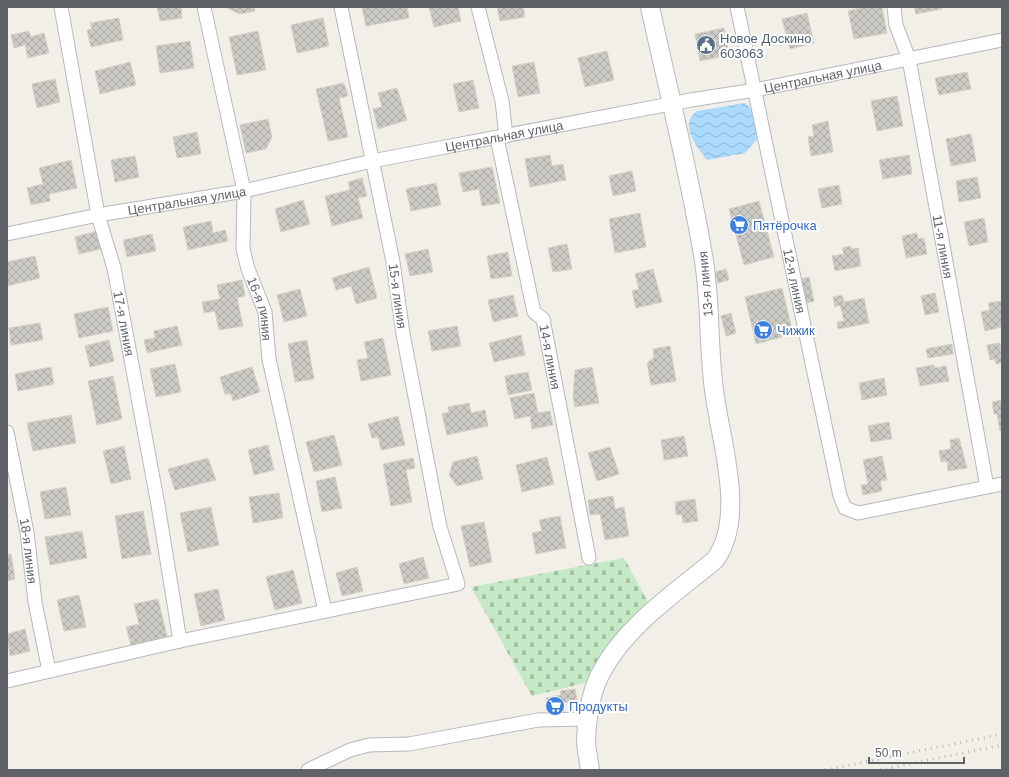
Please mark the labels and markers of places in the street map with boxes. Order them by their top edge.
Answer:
place label: Новое Доскино 603063 [720,31,812,61]
public building icon: Новое Доскино 603063 [695,34,717,56]
supermarket icon: Пятёрочка [728,214,750,236]
place label: Пятёрочка [753,218,817,233]
supermarket icon: Чижик [752,319,774,341]
place label: Чижик [777,323,815,338]
supermarket icon: Продукты [544,695,566,717]
place label: Продукты [569,699,628,714]

